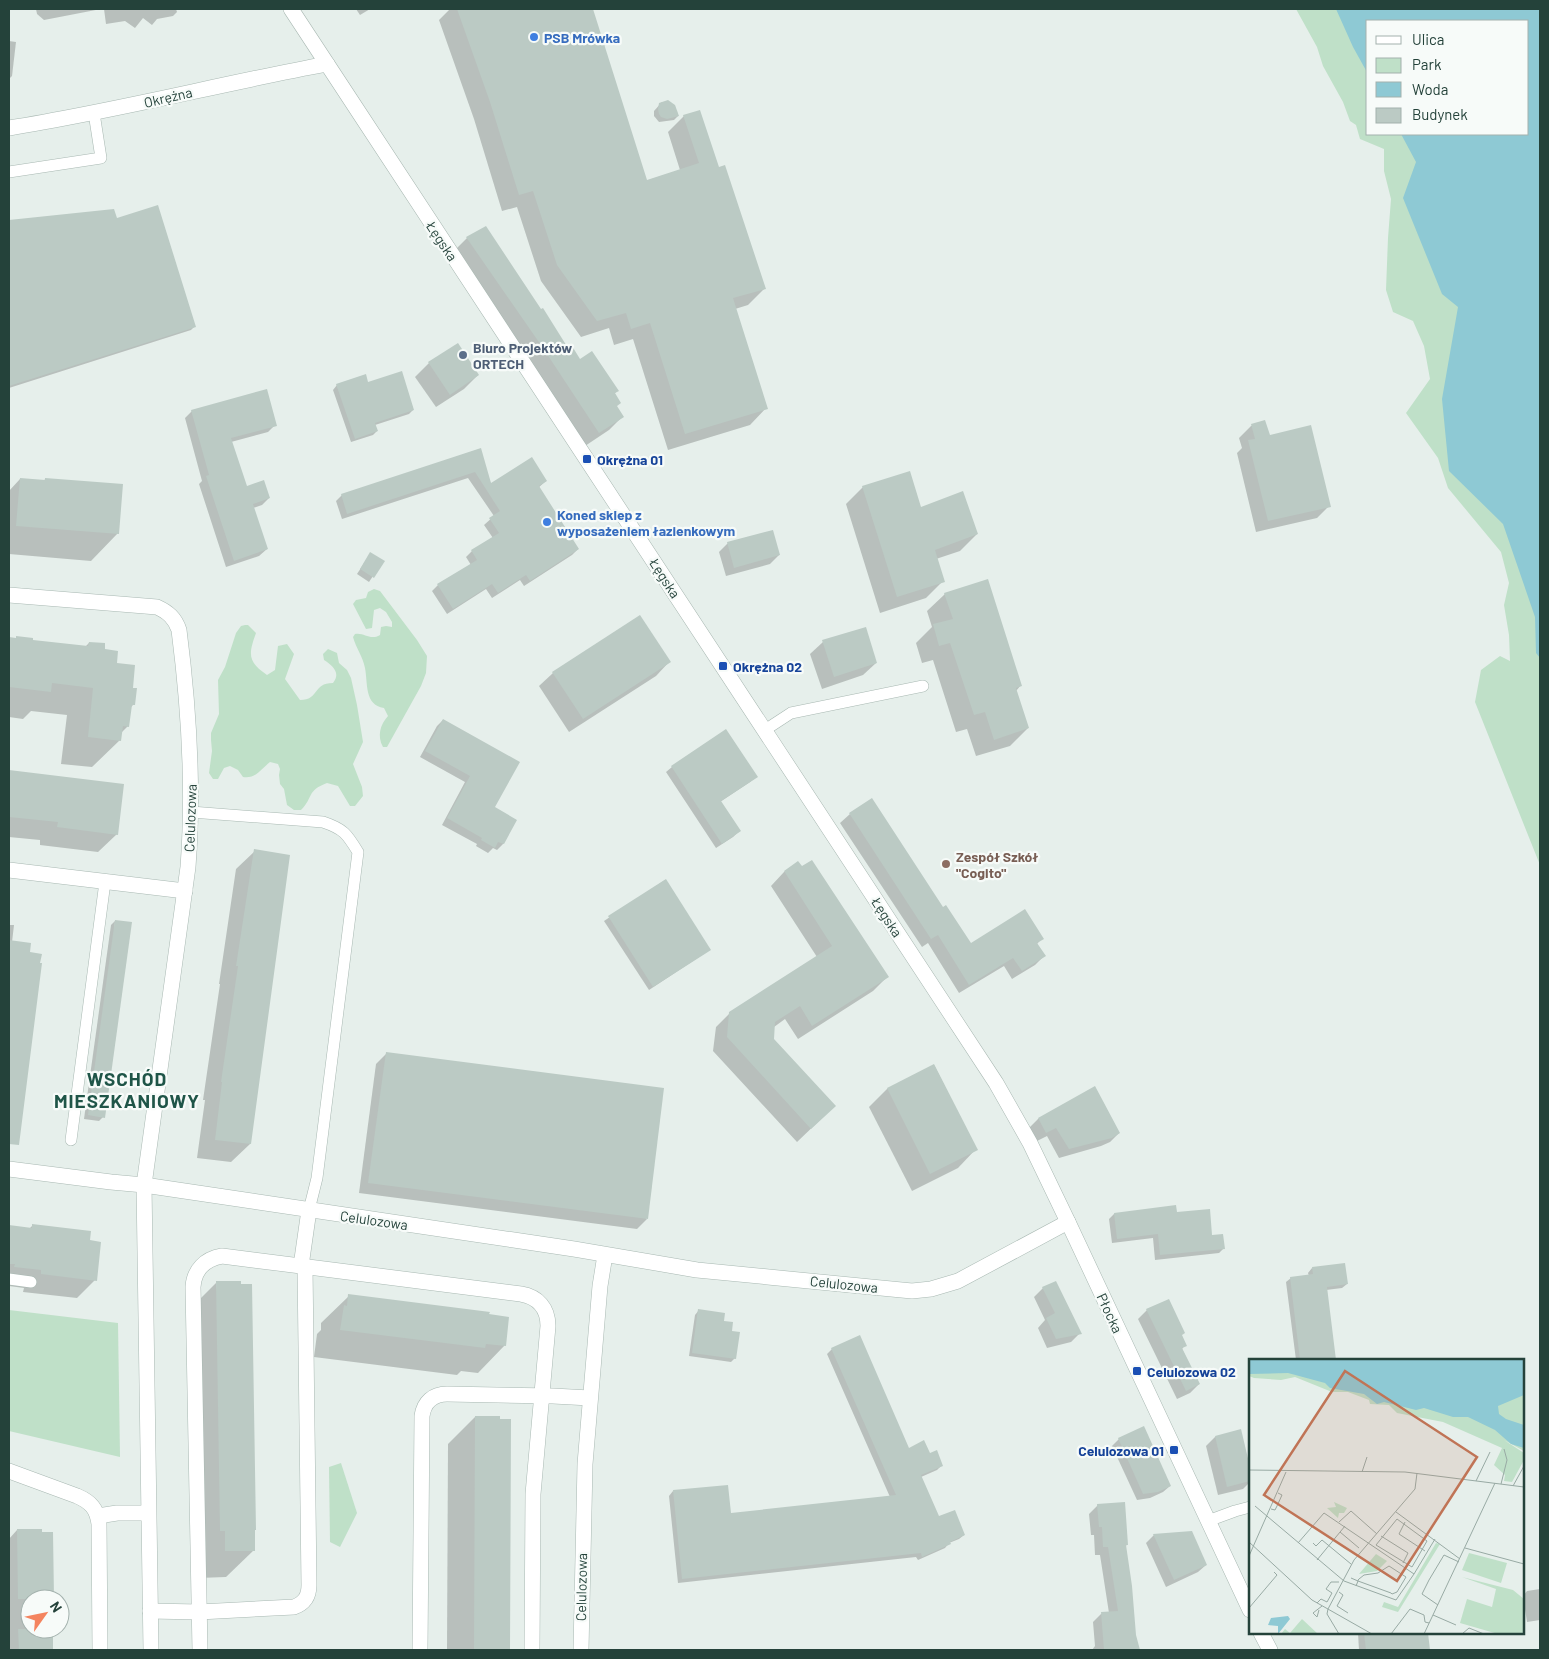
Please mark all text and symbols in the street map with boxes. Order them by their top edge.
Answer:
legend [1366,20,1529,135]
place label: PSB Mrówka [544,29,620,46]
text: Ulica [1412,30,1444,48]
marker: PSB Mrówka [528,31,540,43]
text: Park [1412,55,1442,73]
text: Woda [1412,80,1448,98]
street label: Okrężna [142,83,194,111]
text: Budynek [1412,105,1468,123]
street label: Łęgska [422,217,461,264]
place label: Biuro Projektów ORTECH [473,339,572,372]
marker: Biuro Projektów ORTECH [457,349,469,361]
place label: Okrężna 01 [597,451,663,468]
marker: Okrężna 01 [581,453,593,465]
place label: Koned sklep z wyposażeniem łazienkowym [557,506,736,539]
marker: Koned sklep z wyposażeniem łazienkowym [541,516,553,528]
street label: Łęgska [645,554,684,601]
place label: Okrężna 02 [733,658,802,675]
marker: Okrężna 02 [717,660,729,672]
street label: Celulozowa [180,784,200,852]
place label: Zespół Szkół "Cogito" [956,848,1038,881]
marker: Zespół Szkół "Cogito" [940,858,952,870]
street label: Łęgska [867,893,906,940]
district label: WSCHÓD MIESZKANIOWY [54,1067,200,1112]
street label: Celulozowa [339,1207,409,1233]
street label: Celulozowa [809,1272,879,1296]
street label: Płocka [1093,1290,1127,1336]
inset map [1249,1359,1524,1634]
place label: Celulozowa 02 [1147,1363,1236,1380]
marker: Celulozowa 02 [1131,1365,1143,1377]
place label: Celulozowa 01 [1078,1442,1164,1459]
marker: Celulozowa 01 [1168,1444,1180,1456]
street label: Celulozowa [572,1553,590,1621]
north arrow [20,1589,70,1639]
text: N [47,1598,66,1615]

